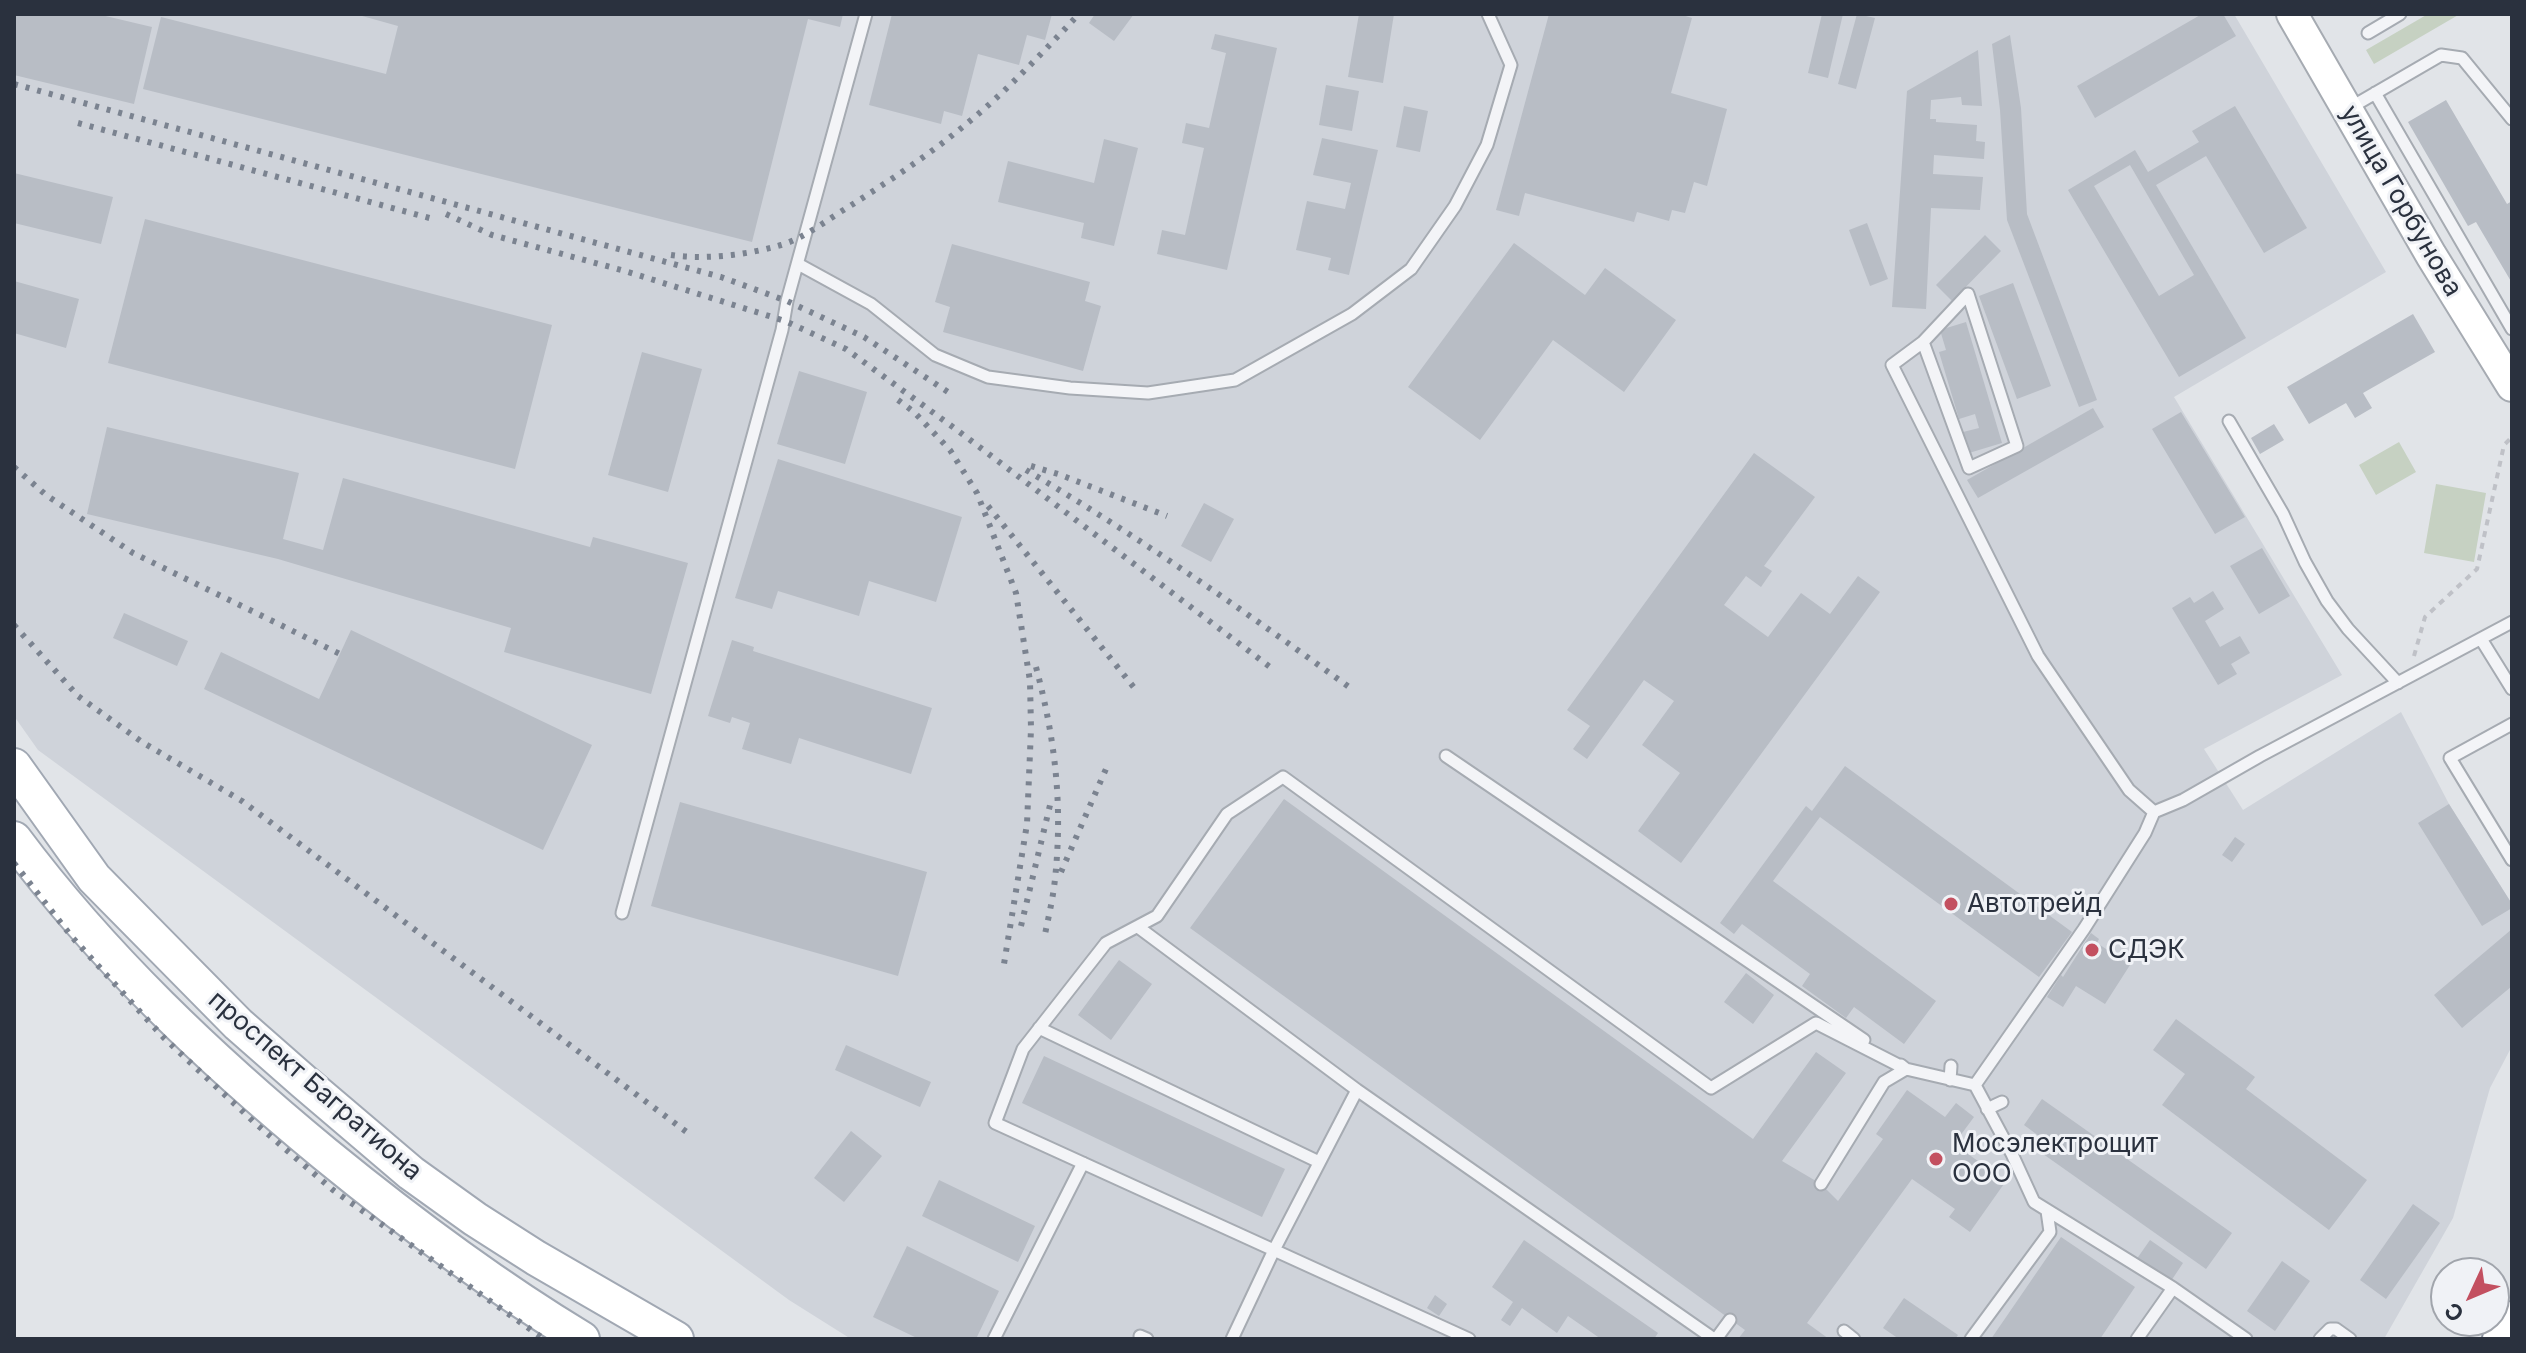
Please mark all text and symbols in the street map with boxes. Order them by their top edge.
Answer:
street label: улица Горбунова [2333,100,2469,302]
place label: Автотрейд [1967,888,2102,920]
marker: Автотрейд [1942,895,1960,913]
place label: СДЭК [2108,934,2185,966]
marker: СДЭК [2083,941,2101,959]
street label: проспект Багратиона [202,985,428,1187]
place label: Мосэлектрощит ООО [1952,1128,2158,1190]
marker: Мосэлектрощит ООО [1927,1150,1945,1168]
north arrow [2430,1257,2510,1337]
text: С [2439,1297,2469,1327]

